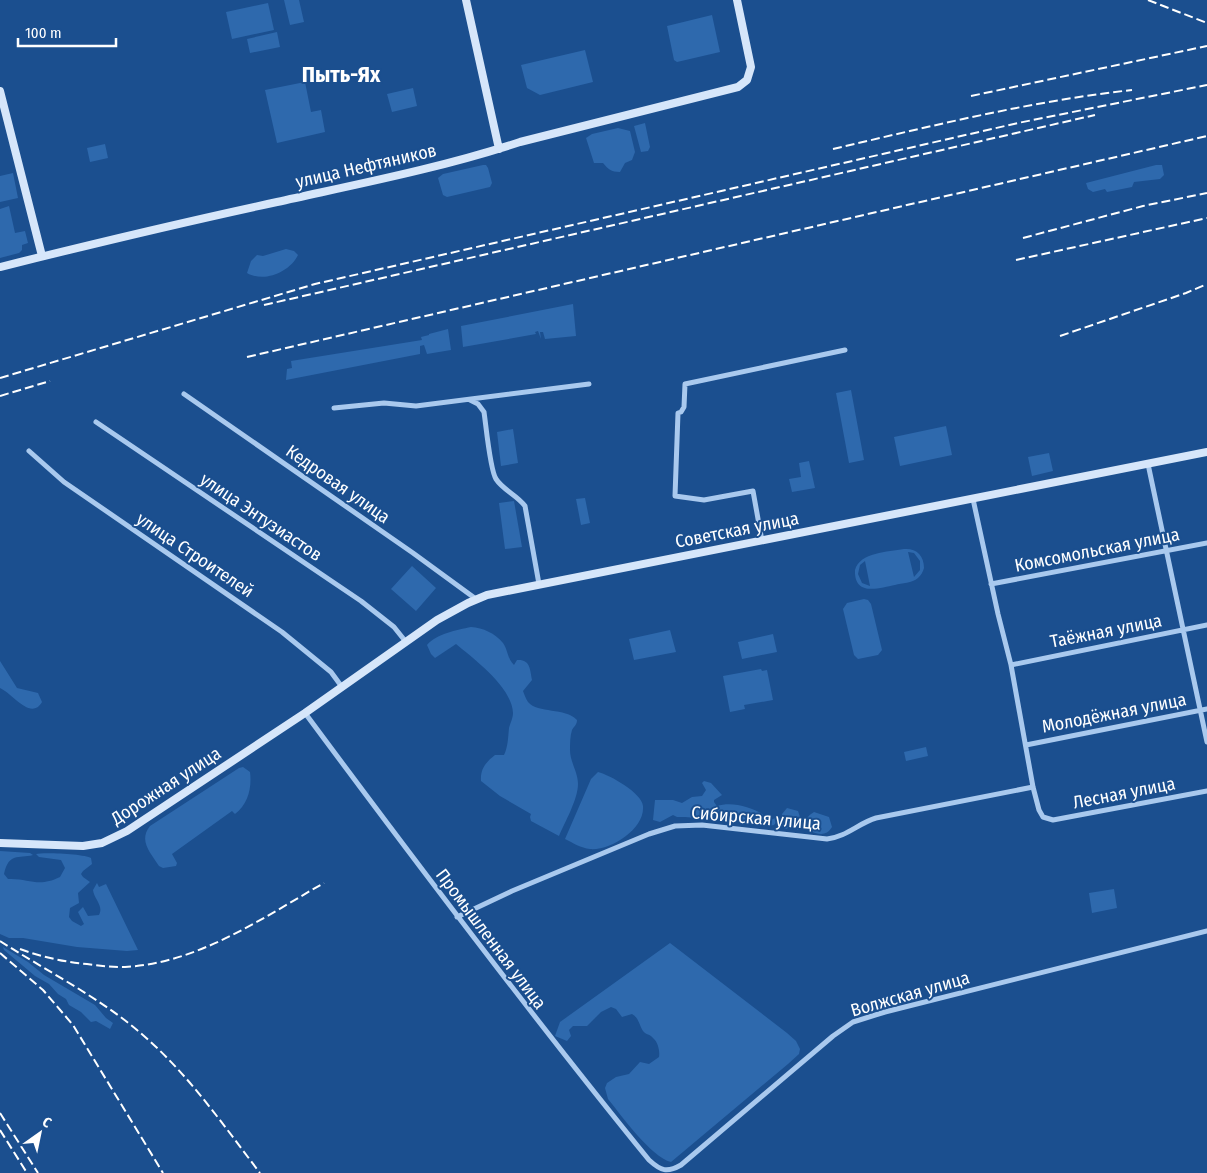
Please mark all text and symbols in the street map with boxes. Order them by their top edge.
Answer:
scale bar [18,15,115,47]
text: 100 m [25,24,62,42]
district label: Пыть-Ях [302,61,381,88]
street label: улица Нефтяников [293,139,439,193]
street label: Кедровая улица [282,440,394,528]
street label: улица Энтузиастов [196,468,326,566]
street label: Советская улица [673,507,801,553]
street label: улица Строителей [132,508,258,602]
street label: Комсомольская улица [1013,523,1181,577]
street label: Таёжная улица [1048,609,1164,653]
street label: Молодёжная улица [1040,688,1188,738]
street label: Дорожная улица [106,742,225,830]
street label: Лесная улица [1071,772,1177,814]
street label: Сибирская улица [690,801,822,835]
street label: Промышленная улица [431,864,551,1014]
street label: Волжская улица [848,966,972,1021]
north arrow [15,1108,65,1158]
text: С [39,1113,55,1132]

